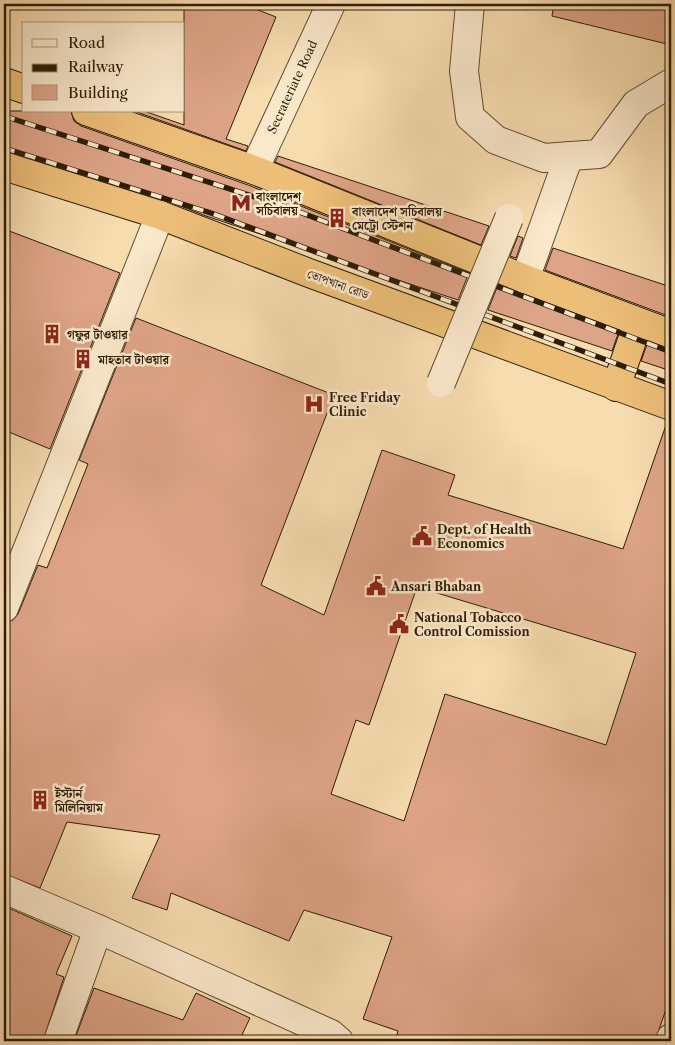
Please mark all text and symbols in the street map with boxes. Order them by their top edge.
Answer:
legend [22,22,185,112]
text: Road [68,33,105,52]
street label: Secrateriate Road [264,37,321,136]
text: Railway [68,57,124,76]
text: Building [68,83,128,102]
place label: বাংলাদেশ সচিবালয় [255,189,302,218]
metro station icon: বাংলাদেশ সচিবালয় [230,192,252,214]
place label: বাংলাদেশ সচিবালয় মেট্রো স্টেশন [351,204,443,234]
building icon: বাংলাদেশ সচিবালয় মেট্রো স্টেশন [326,207,348,229]
street label: তোপখানা রোড [305,266,371,302]
building icon: গফুর টাওয়ার [41,323,63,345]
place label: গফুর টাওয়ার [67,327,128,342]
building icon: মাহতাব টাওয়ার [72,348,94,370]
place label: মাহতাব টাওয়ার [97,352,169,367]
place label: Free Friday Clinic [329,390,401,419]
hospital icon: Free Friday Clinic [303,393,325,415]
place label: Dept. of Health Economics [437,522,532,551]
public building icon: Dept. of Health Economics [411,525,433,547]
public building icon: Ansari Bhaban [365,575,387,597]
place label: Ansari Bhaban [390,579,482,594]
place label: National Tobacco Control Comission [414,610,530,639]
public building icon: National Tobacco Control Comission [388,613,410,635]
place label: ইস্টার্ন মিলিনিয়াম [54,785,104,815]
building icon: ইস্টার্ন মিলিনিয়াম [29,789,51,811]

